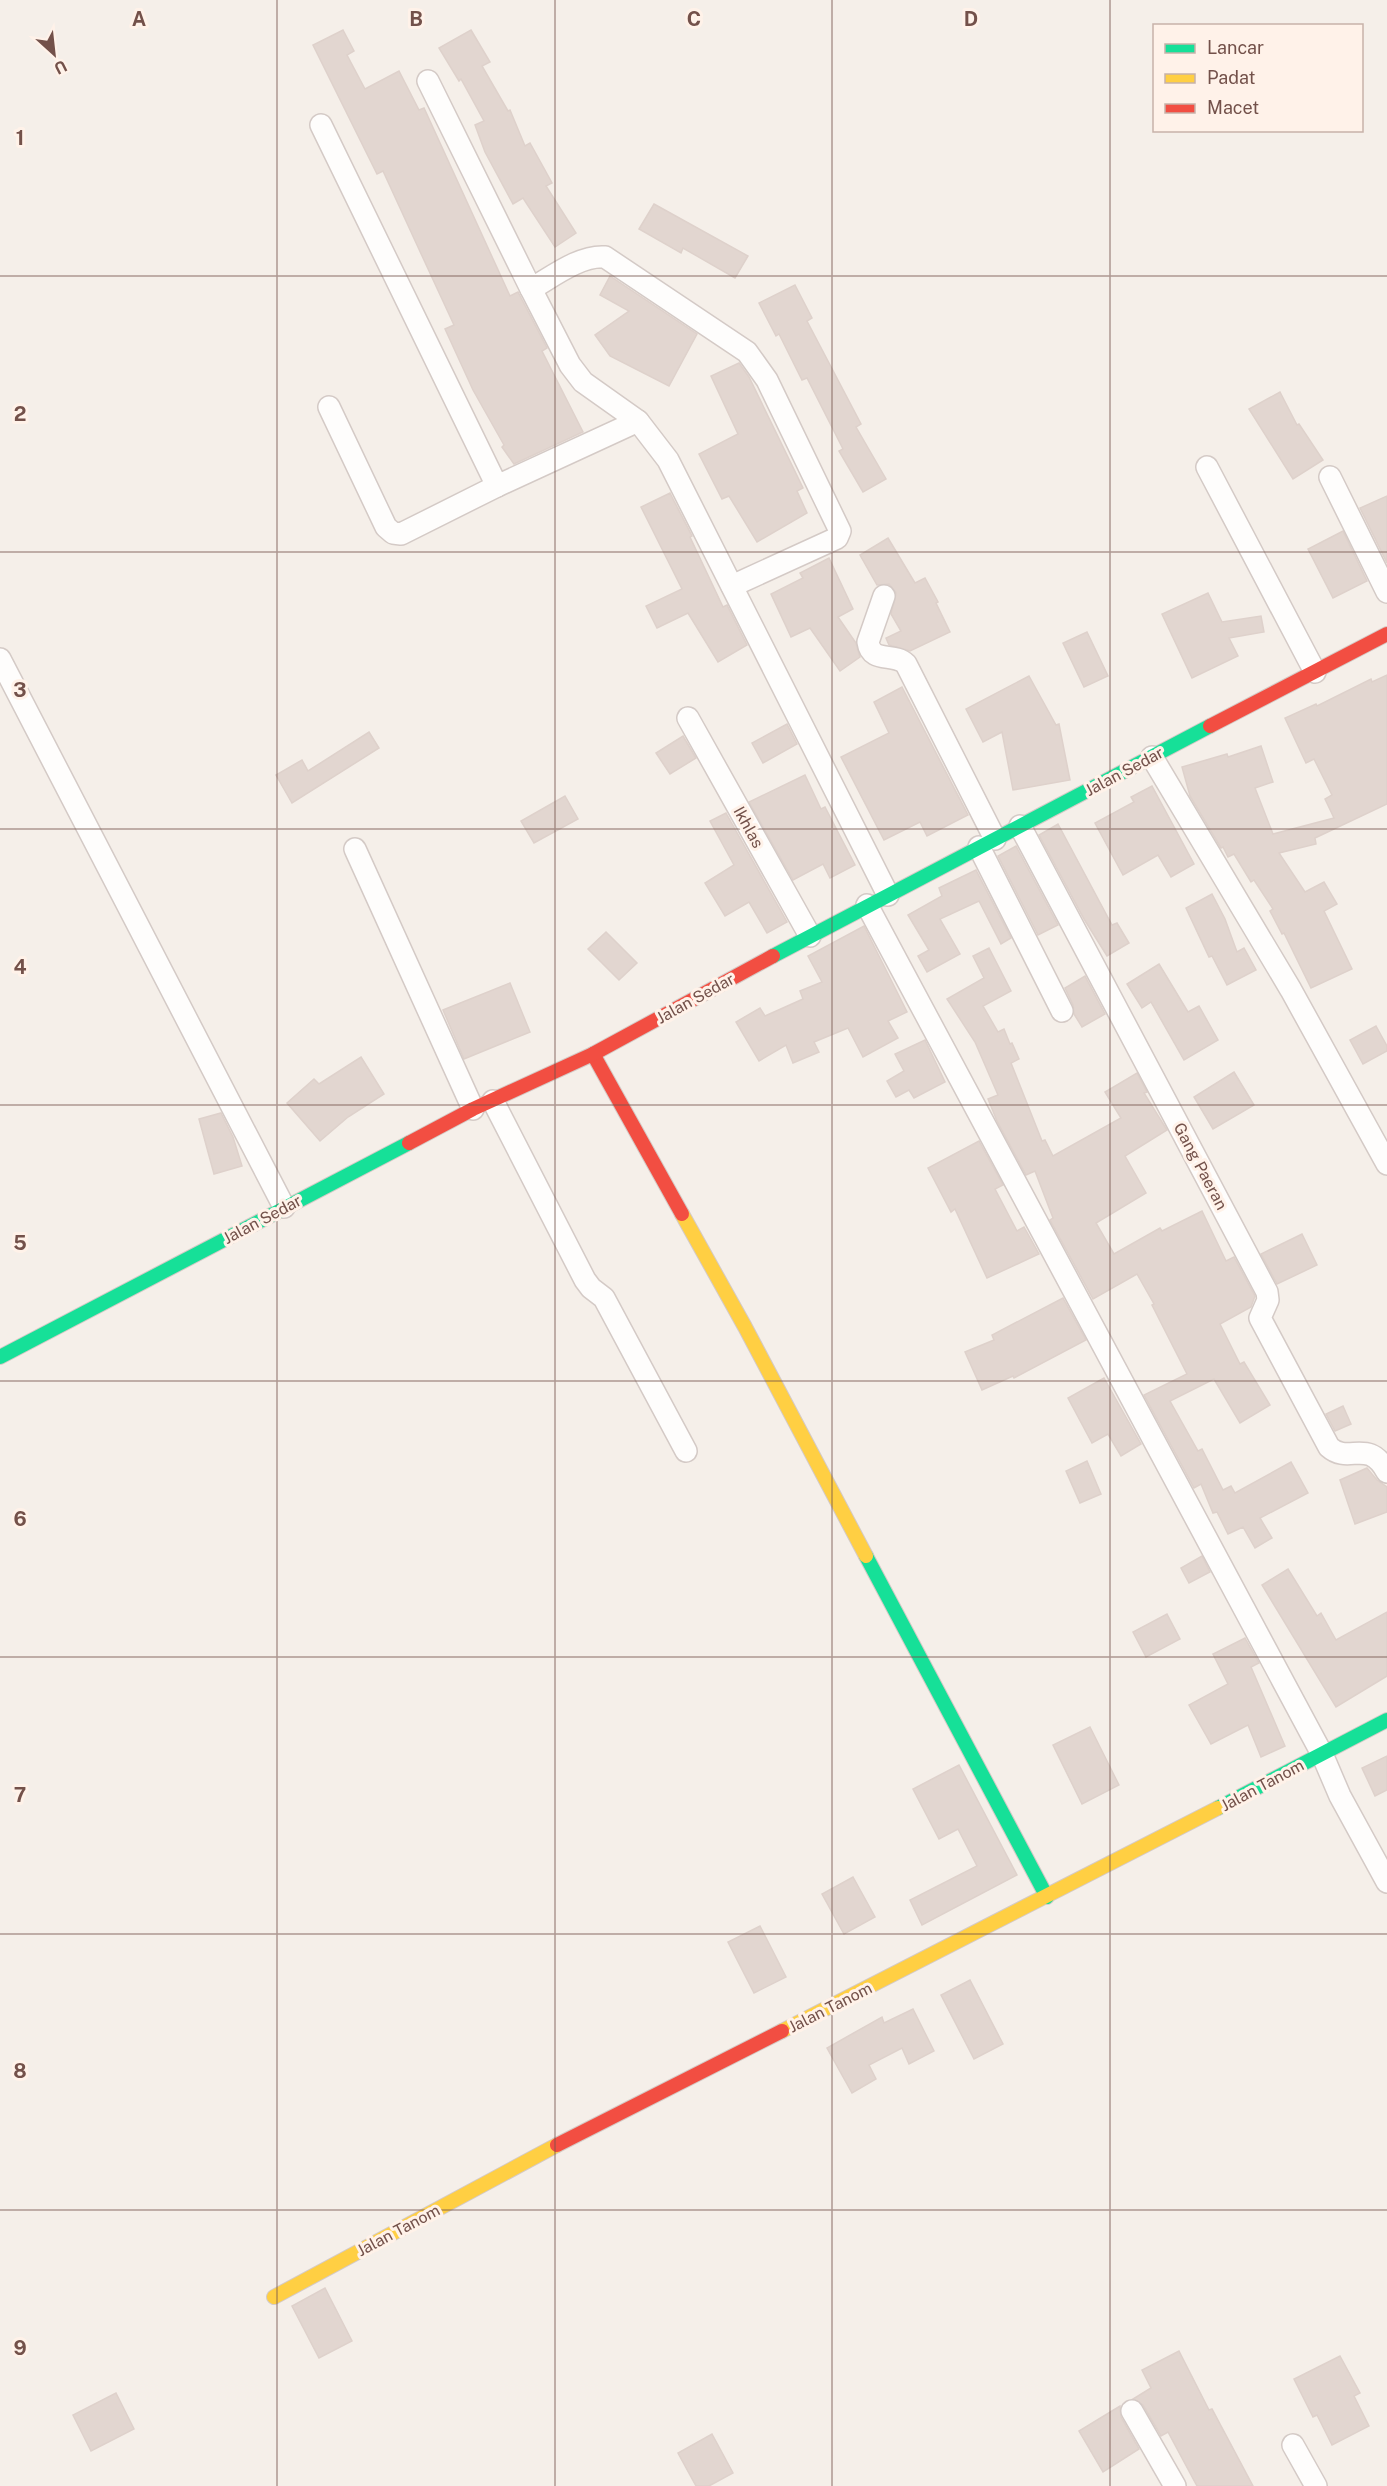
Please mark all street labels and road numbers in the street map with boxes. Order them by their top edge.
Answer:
street label: Jalan Sedar [1082,743,1167,800]
street label: Ikhlas [729,803,768,851]
street label: Jalan Sedar [653,969,738,1028]
street label: Gang Paeran [1170,1120,1231,1213]
street label: Jalan Sedar [220,1191,305,1248]
street label: Jalan Tanom [1217,1756,1307,1815]
street label: Jalan Tanom [785,1978,875,2037]
street label: Jalan Tanom [353,2201,443,2260]

